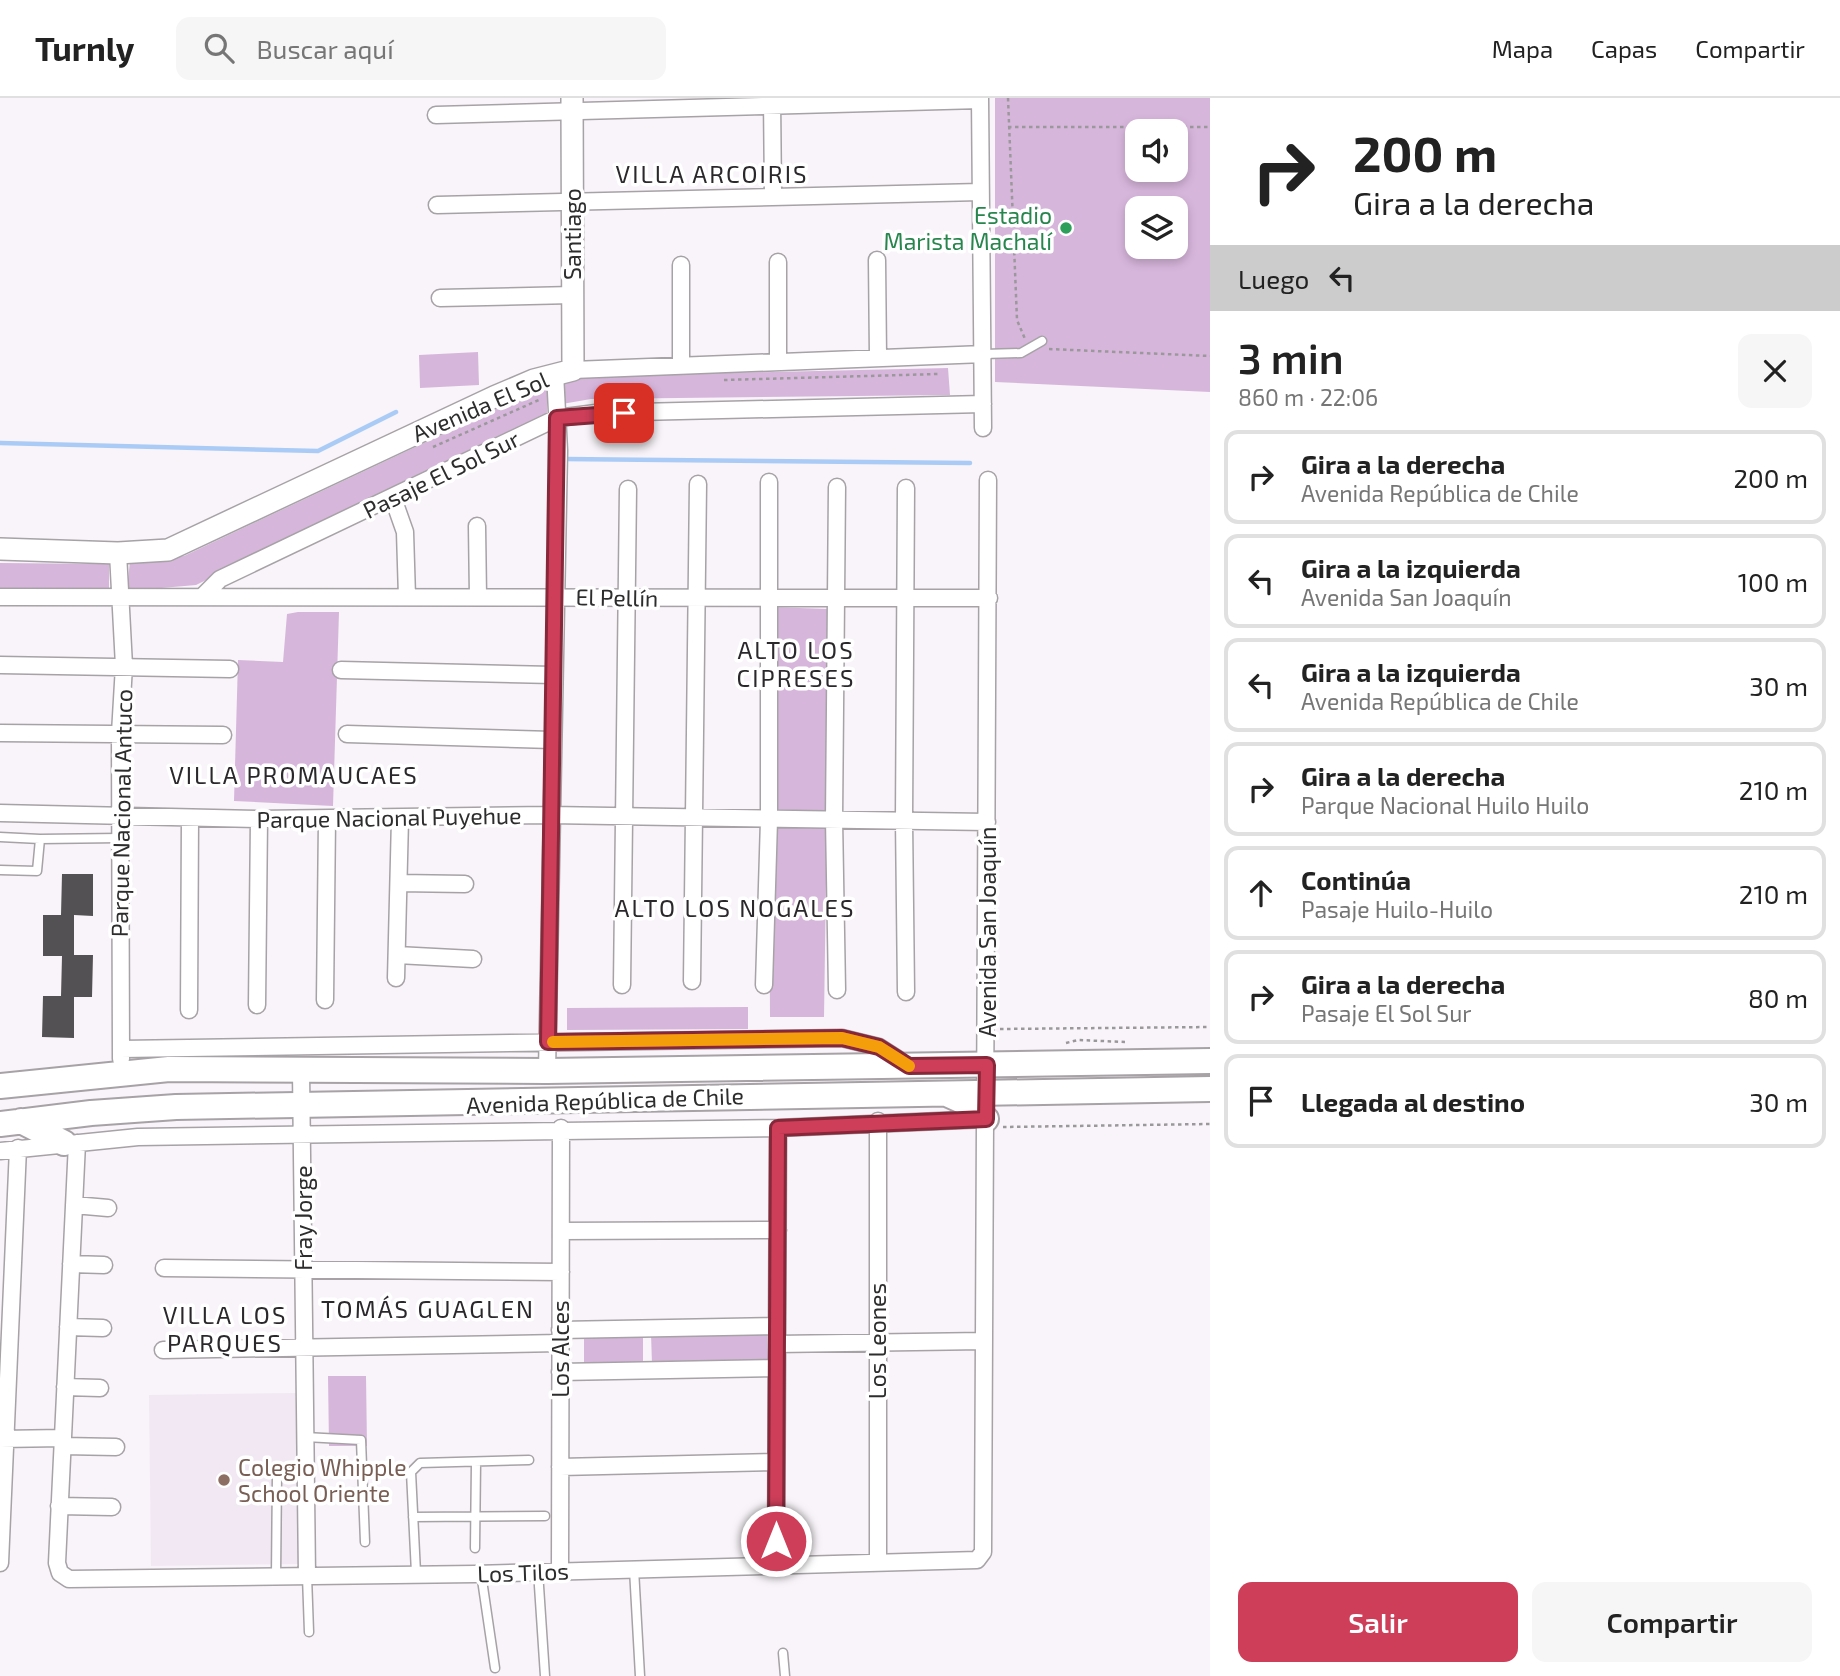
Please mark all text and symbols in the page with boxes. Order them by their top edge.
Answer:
search box [176,17,666,80]
text: Turnly [35,28,134,68]
icon: search [200,29,238,67]
text: Buscar aquí [256,33,394,64]
text: Mapa [1492,34,1553,63]
text: Capas [1591,34,1657,63]
text: Compartir [1695,34,1805,63]
map controls [1125,119,1188,259]
button: sound [1125,119,1188,182]
text: 200 m [1353,123,1497,182]
icon: right [1238,126,1329,217]
district label: VILLA ARCOIRIS [616,159,808,188]
text: Gira a la derecha [1353,183,1594,221]
street label: Santiago [558,188,586,280]
button: layers [1125,196,1188,259]
place label: Estadio Marista Machalí [883,201,1053,255]
marker: Estadio Marista Machalí [1058,220,1074,236]
icon: left [1323,259,1361,297]
text: Luego [1238,263,1309,294]
text: 3 min [1238,332,1344,382]
button: close [1738,334,1812,408]
street label: Avenida El Sol [408,365,553,447]
pin [594,383,654,443]
text: 860 m · 22:06 [1238,383,1378,411]
icon: arrive [605,394,643,432]
street label: Pasaje El Sol Sur [358,424,524,524]
text: Gira a la derecha [1301,448,1505,479]
icon: right [1242,458,1280,496]
text: 200 m [1733,462,1808,493]
text: Avenida República de Chile [1301,479,1579,507]
text: Gira a la izquierda [1301,552,1521,583]
icon: left [1242,562,1280,600]
text: 100 m [1738,566,1808,597]
street label: El Pellín [575,582,659,612]
text: Avenida San Joaquín [1301,583,1512,611]
district label: ALTO LOS CIPRESES [737,635,855,692]
text: Gira a la izquierda [1301,656,1521,687]
icon: left [1242,666,1280,704]
text: 30 m [1749,670,1808,701]
text: Avenida República de Chile [1301,687,1579,715]
street label: Parque Nacional Antuco [105,689,137,937]
district label: VILLA PROMAUCAES [169,760,419,789]
text: Gira a la derecha [1301,760,1505,791]
icon: right [1242,770,1280,808]
text: 210 m [1739,774,1808,805]
text: Parque Nacional Huilo Huilo [1301,791,1589,819]
street label: Parque Nacional Puyehue [256,801,522,833]
street label: Avenida San Joaquín [973,827,1001,1037]
text: Continúa [1301,864,1411,895]
icon: ahead [1242,874,1280,912]
text: 210 m [1739,878,1808,909]
district label: ALTO LOS NOGALES [615,893,855,922]
text: Pasaje Huilo-Huilo [1301,895,1493,923]
text: Gira a la derecha [1301,968,1505,999]
icon: right [1242,978,1280,1016]
text: 80 m [1748,982,1808,1013]
text: Pasaje El Sol Sur [1301,999,1472,1027]
street label: Avenida República de Chile [466,1081,744,1119]
icon: arrive [1242,1082,1280,1120]
text: Llegada al destino [1301,1086,1525,1117]
text: 30 m [1749,1086,1808,1117]
street label: Fray Jorge [289,1165,317,1271]
street label: Los Leones [863,1283,891,1399]
district label: TOMÁS GUAGLEN [321,1294,535,1323]
district label: VILLA LOS PARQUES [163,1300,287,1357]
street label: Los Alces [546,1300,574,1398]
place label: Colegio Whipple School Oriente [238,1453,407,1507]
marker: Colegio Whipple School Oriente [216,1472,232,1488]
position arrow [739,1504,813,1578]
street label: Los Tilos [477,1556,569,1588]
button: Salir [1238,1582,1518,1662]
button: Compartir [1532,1582,1812,1662]

